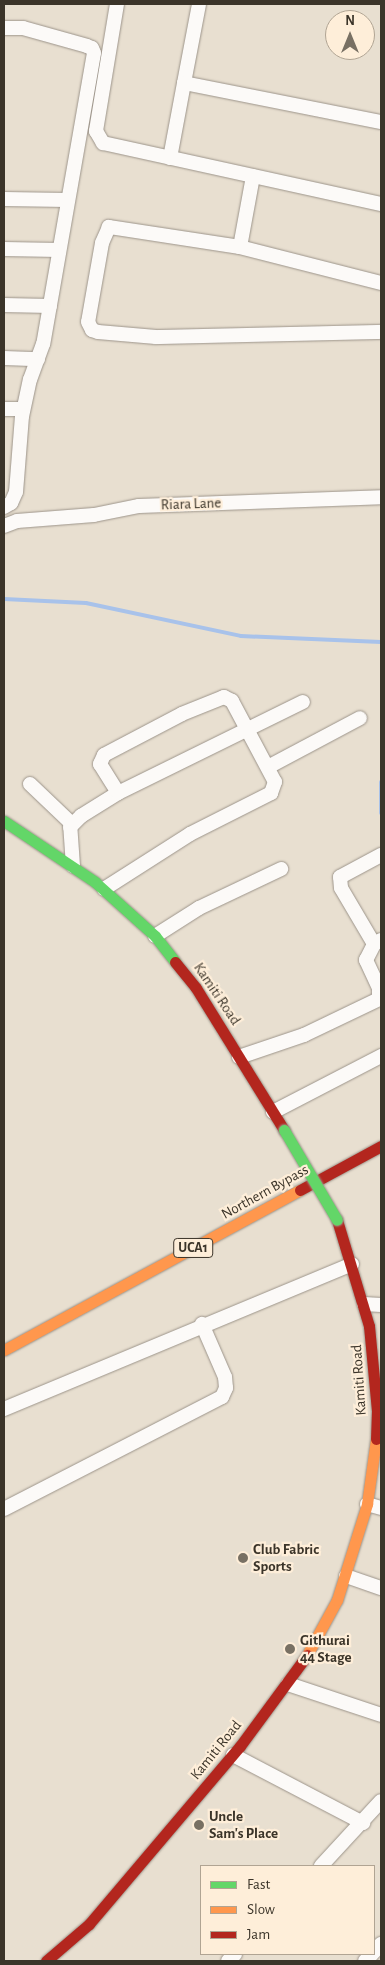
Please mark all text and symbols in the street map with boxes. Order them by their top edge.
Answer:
north arrow [325,10,375,60]
text: N [345,14,355,28]
street label: Riara Lane [160,494,222,514]
street label: Kamiti Road [190,959,244,1029]
street label: Northern Bypass [218,1161,312,1223]
road number: UCA1 [173,1236,213,1260]
street label: Kamiti Road [348,1344,370,1416]
place label: Club Fabric Sports [253,1540,319,1575]
marker: Club Fabric Sports [237,1552,249,1564]
place label: Githurai 44 Stage [300,1631,352,1666]
marker: Githurai 44 Stage [284,1643,296,1655]
street label: Kamiti Road [187,1717,245,1783]
place label: Uncle Sam's Place [209,1807,278,1842]
marker: Uncle Sam's Place [193,1819,205,1831]
legend [200,1865,375,1955]
text: Fast [247,1877,270,1892]
text: Slow [247,1902,275,1917]
text: Jam [247,1927,270,1942]

